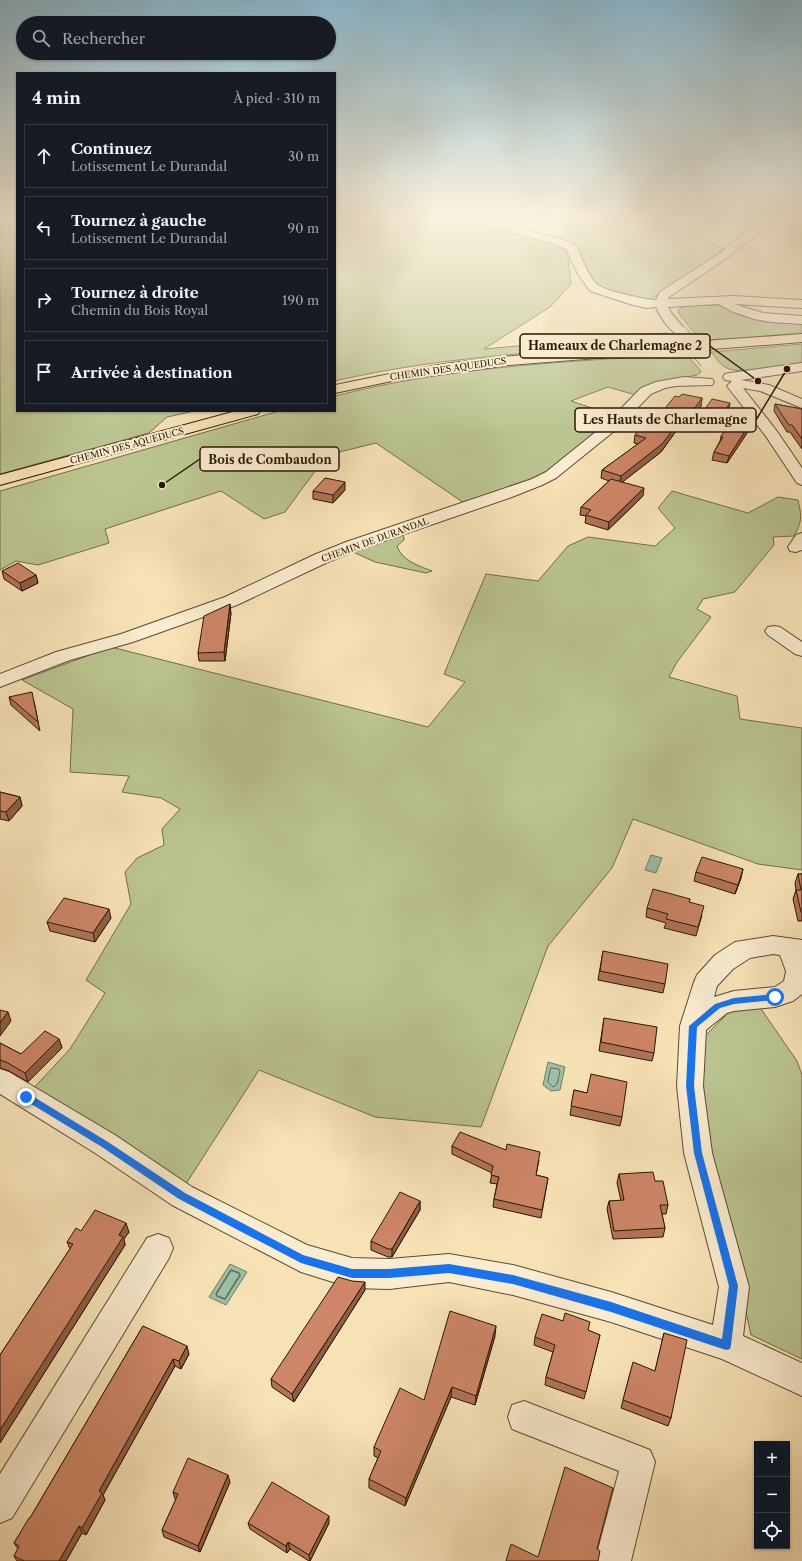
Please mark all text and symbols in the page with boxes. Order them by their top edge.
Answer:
search box [16,16,336,60]
icon: search [30,27,52,49]
text: Rechercher [62,29,145,48]
text: 4 min [32,88,81,108]
text: À pied · 310 m [233,90,320,106]
text: Continuez [71,139,152,158]
icon: ahead [33,145,55,167]
text: 30 m [288,148,319,164]
text: Lotissement Le Durandal [71,158,227,174]
text: Tournez à gauche [71,211,207,230]
icon: left [33,217,55,239]
text: 90 m [288,220,319,236]
text: Lotissement Le Durandal [71,230,227,246]
text: Tournez à droite [71,283,199,302]
icon: right [33,289,55,311]
text: 190 m [282,292,319,308]
text: Chemin du Bois Royal [71,302,208,318]
callout: Hameaux de Charlemagne 2 [520,334,710,358]
text: Hameaux de Charlemagne 2 [528,338,702,353]
street label: CHEMIN DES AQUEDUCS [389,355,507,382]
icon: arrive [33,361,55,383]
text: Arrivée à destination [71,363,233,382]
callout: Les Hauts de Charlemagne [575,408,756,432]
text: Les Hauts de Charlemagne [583,412,747,427]
street label: CHEMIN DES AQUEDUCS [69,425,185,466]
callout: Bois de Combaudon [200,447,339,471]
text: Bois de Combaudon [208,452,332,467]
street label: CHEMIN DE DURANDAL [320,515,430,564]
route start [766,988,784,1006]
route end [17,1088,35,1106]
map controls [754,1441,790,1549]
button: + [754,1441,790,1477]
button: − [754,1477,790,1513]
button: locate [754,1513,790,1549]

